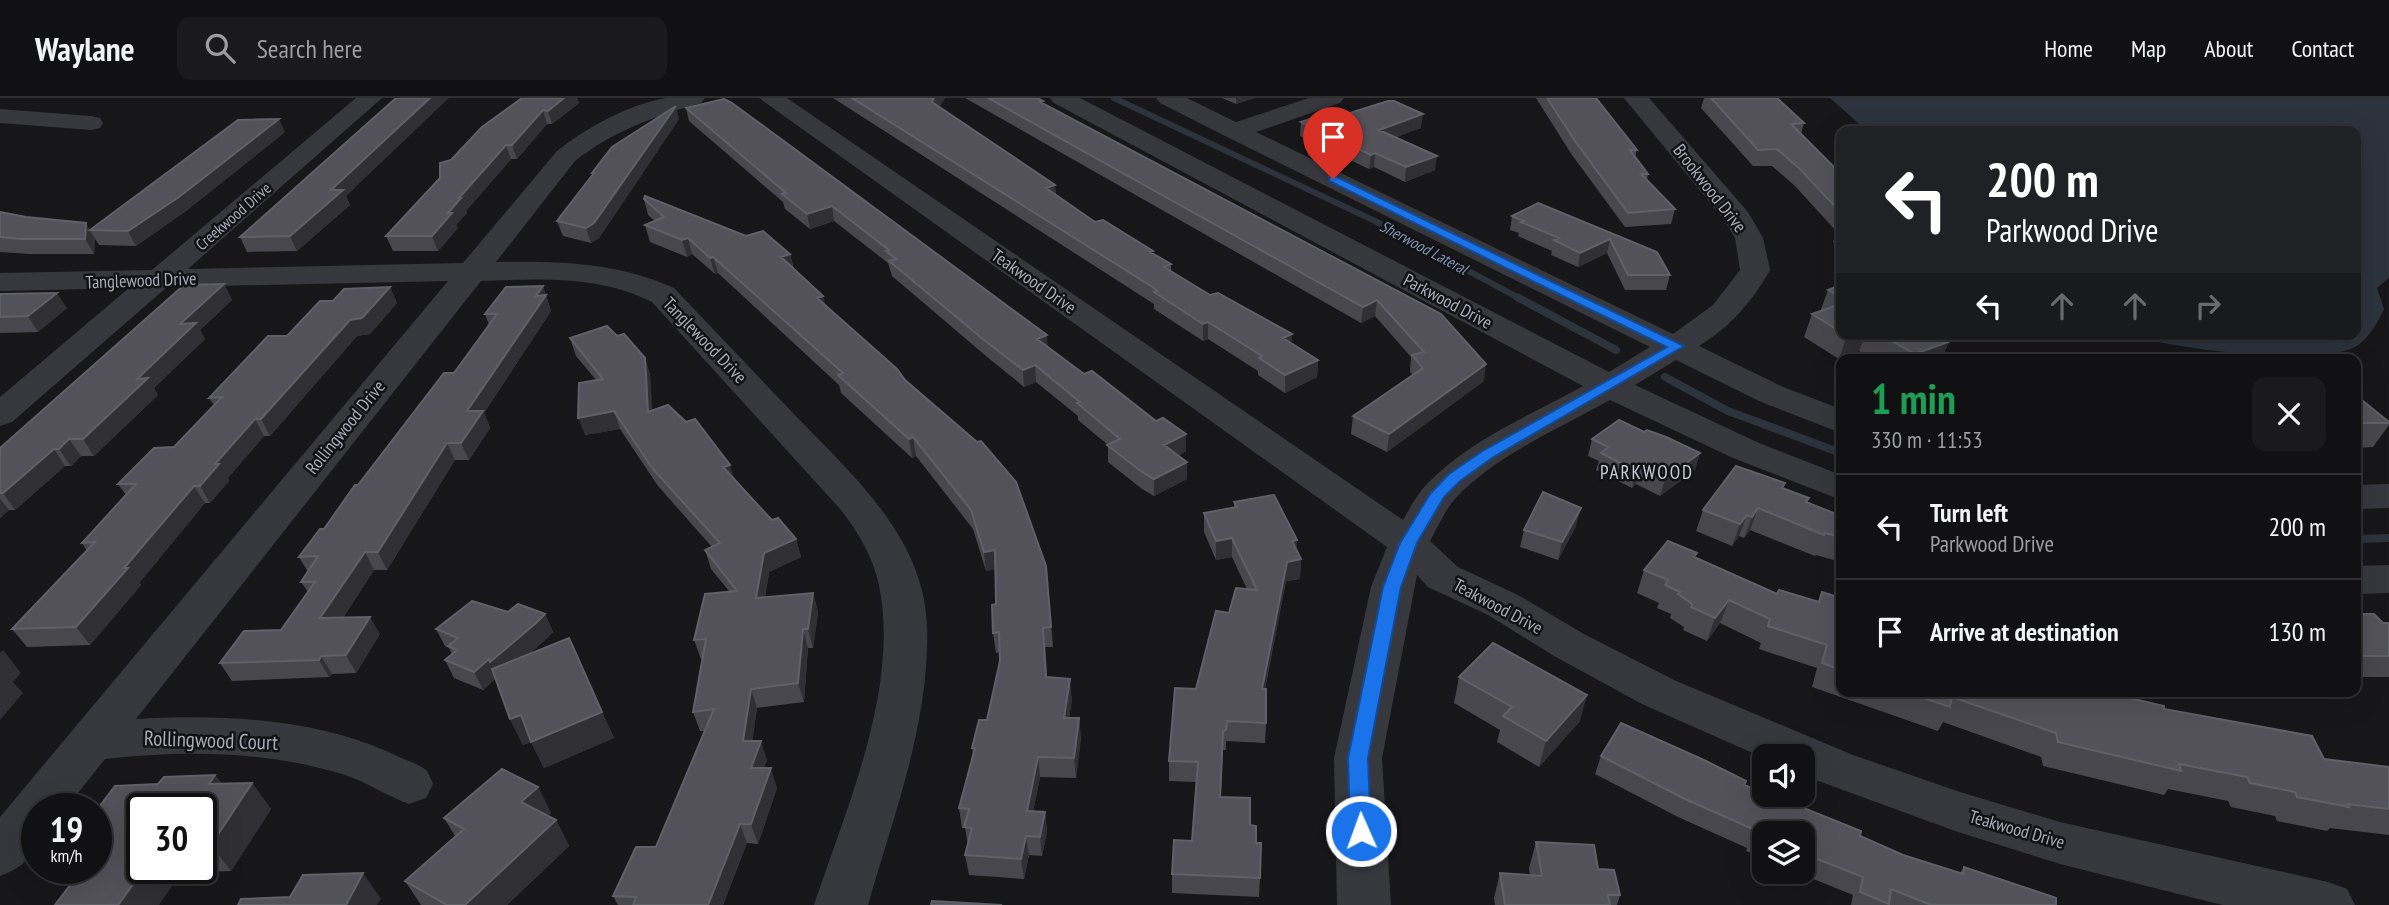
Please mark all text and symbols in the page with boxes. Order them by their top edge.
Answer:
search box [177,17,667,80]
text: Waylane [35,27,135,70]
icon: search [201,29,239,67]
text: Search here [257,32,362,65]
text: Home [2044,33,2093,64]
text: Map [2131,33,2166,64]
text: About [2204,33,2253,64]
text: Contact [2291,33,2354,64]
pin [1303,107,1363,179]
icon: arrive [1314,118,1352,156]
street label: Brookwood Drive [1668,139,1752,237]
text: 200 m [1986,147,2099,211]
icon: left [1871,154,1962,245]
street label: Creekwood Drive [191,178,275,254]
text: Parkwood Drive [1986,209,2159,251]
water label: Sherwood Lateral [1377,216,1472,279]
street label: Teakwood Drive [987,243,1081,319]
street label: Tanglewood Drive [85,267,197,293]
street label: Parkwood Drive [1400,268,1496,334]
icon: left [1970,287,2008,325]
icon: ahead [2043,287,2081,325]
icon: ahead [2116,287,2154,325]
icon: right [2189,287,2227,325]
street label: Tanglewood Drive [658,292,752,388]
text: 1 min [1871,371,1956,426]
street label: Rollingwood Drive [300,375,390,479]
button: close [2252,377,2326,451]
text: 330 m · 11:53 [1871,425,1983,454]
district label: PARKWOOD [1600,460,1694,484]
text: Turn left [1930,496,2008,529]
icon: left [1871,508,1909,546]
text: 200 m [2268,510,2326,543]
text: Parkwood Drive [1930,529,2054,558]
street label: Teakwood Drive [1449,573,1547,639]
icon: arrive [1871,613,1909,651]
text: Arrive at destination [1930,615,2119,648]
text: 130 m [2268,615,2326,648]
street label: Rollingwood Court [144,724,279,756]
map controls [1752,744,1815,884]
button: sound [1752,744,1815,807]
speed limit sign: 30 [126,793,217,884]
position arrow [1324,794,1398,868]
street label: Teakwood Drive [1967,804,2067,854]
text: 19 [50,806,83,852]
button: layers [1752,821,1815,884]
text: km/h [51,844,82,867]

